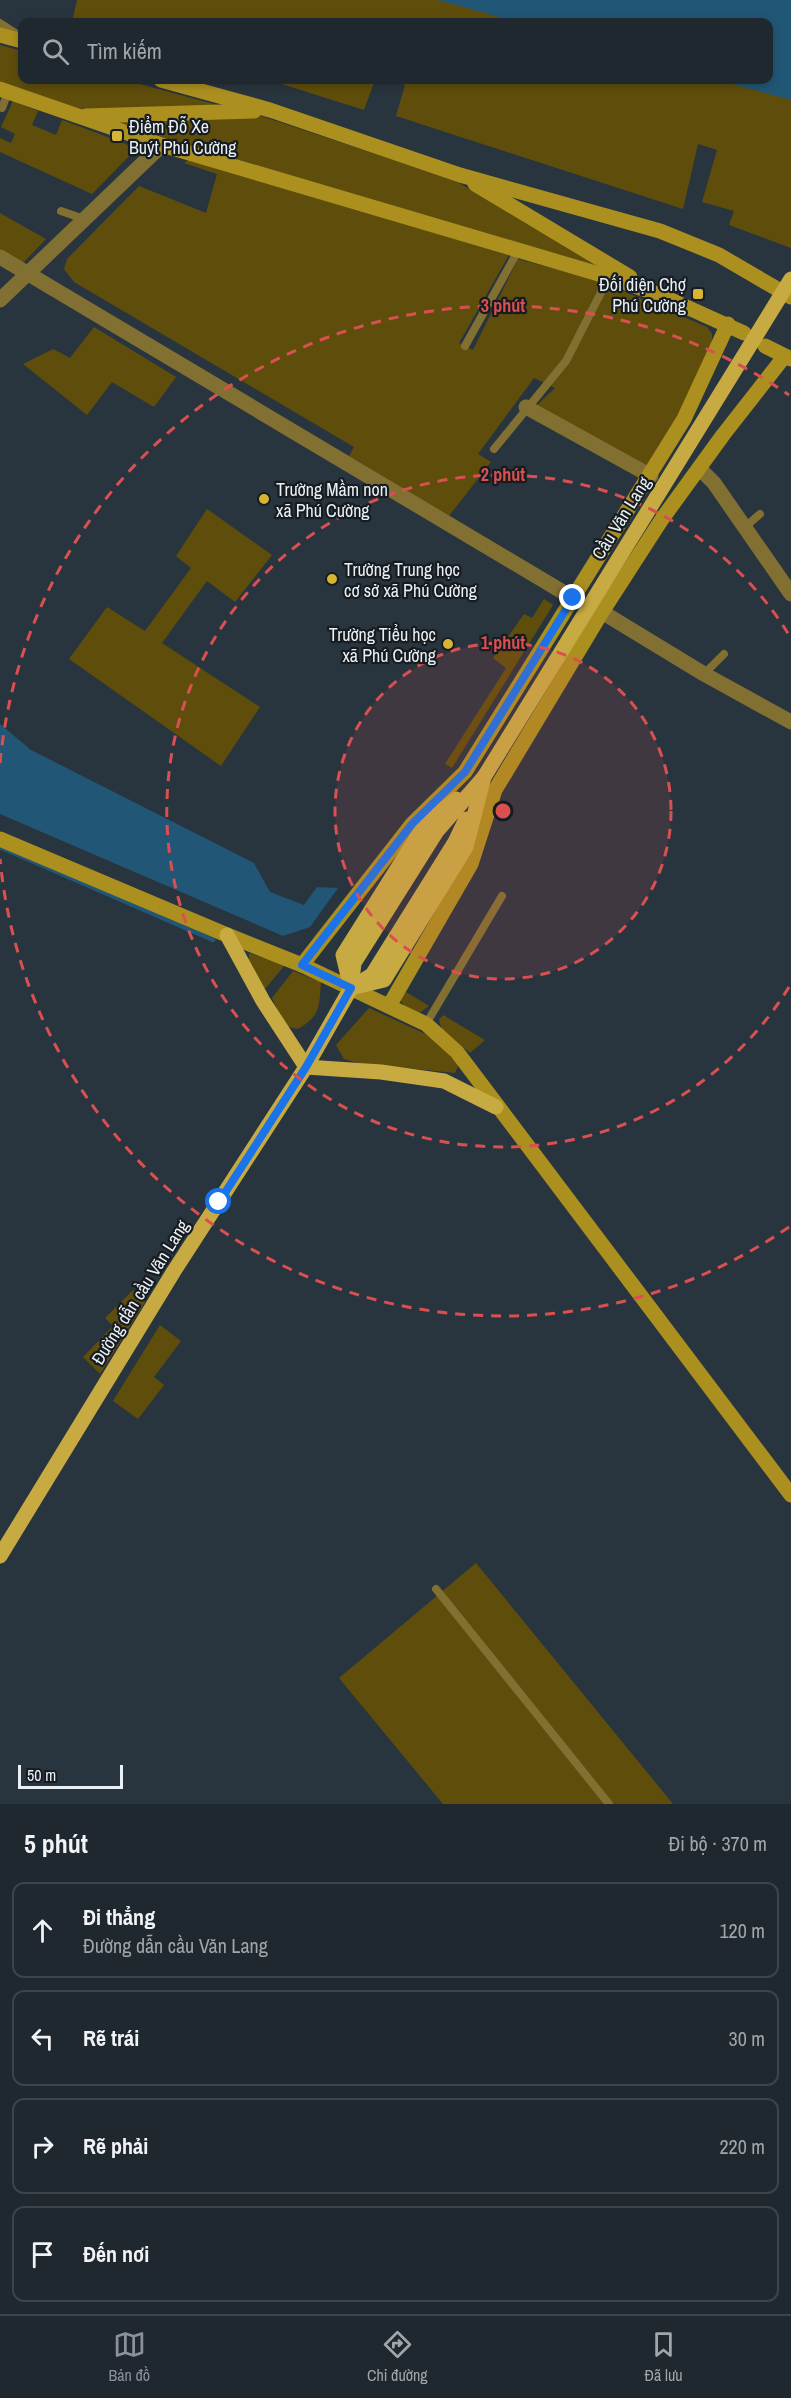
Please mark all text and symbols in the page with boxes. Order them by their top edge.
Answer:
search box [18,18,773,84]
icon: search [39,35,72,68]
text: Tìm kiếm [87,36,162,66]
place label: Điểm Đỗ Xe Buýt Phú Cường [129,114,237,160]
marker: Điểm Đỗ Xe Buýt Phú Cường [110,129,124,143]
place label: Đối diện Chợ Phú Cường [599,272,687,318]
marker: Đối diện Chợ Phú Cường [691,287,705,301]
text: 3 phút [481,293,525,318]
text: 2 phút [481,462,525,487]
street label: Cầu Văn Lang [586,471,657,564]
place label: Trường Mầm non xã Phú Cường [276,477,388,523]
marker: Trường Mầm non xã Phú Cường [257,492,271,506]
place label: Trường Trung học cơ sở xã Phú Cường [344,557,478,603]
marker: Trường Trung học cơ sở xã Phú Cường [325,572,339,586]
route end [559,584,585,610]
place label: Trường Tiểu học xã Phú Cường [329,622,437,668]
text: 1 phút [481,630,525,655]
marker: Trường Tiểu học xã Phú Cường [441,637,455,651]
centre of rings [493,801,513,821]
route start [205,1188,231,1214]
street label: Đường dẫn cầu Văn Lang [85,1214,195,1369]
scale bar [18,1762,123,1790]
text: 50 m [27,1764,56,1786]
text: 5 phút [24,1826,88,1861]
text: Đi bộ · 370 m [669,1830,767,1857]
text: Đi thẳng [83,1902,155,1932]
icon: ahead [26,1914,59,1947]
text: 120 m [719,1917,765,1944]
text: Đường dẫn cầu Văn Lang [83,1932,268,1959]
icon: left [26,2022,59,2055]
text: Rẽ trái [83,2023,139,2053]
text: 30 m [729,2025,765,2052]
icon: right [26,2130,59,2163]
text: Rẽ phải [83,2131,148,2161]
text: 220 m [719,2133,765,2160]
icon: arrive [26,2238,59,2271]
text: Đến nơi [83,2239,149,2269]
tab: Bản đồ [108,2328,150,2386]
tab: Chỉ đường [367,2328,428,2386]
tab: Đã lưu [645,2328,682,2386]

